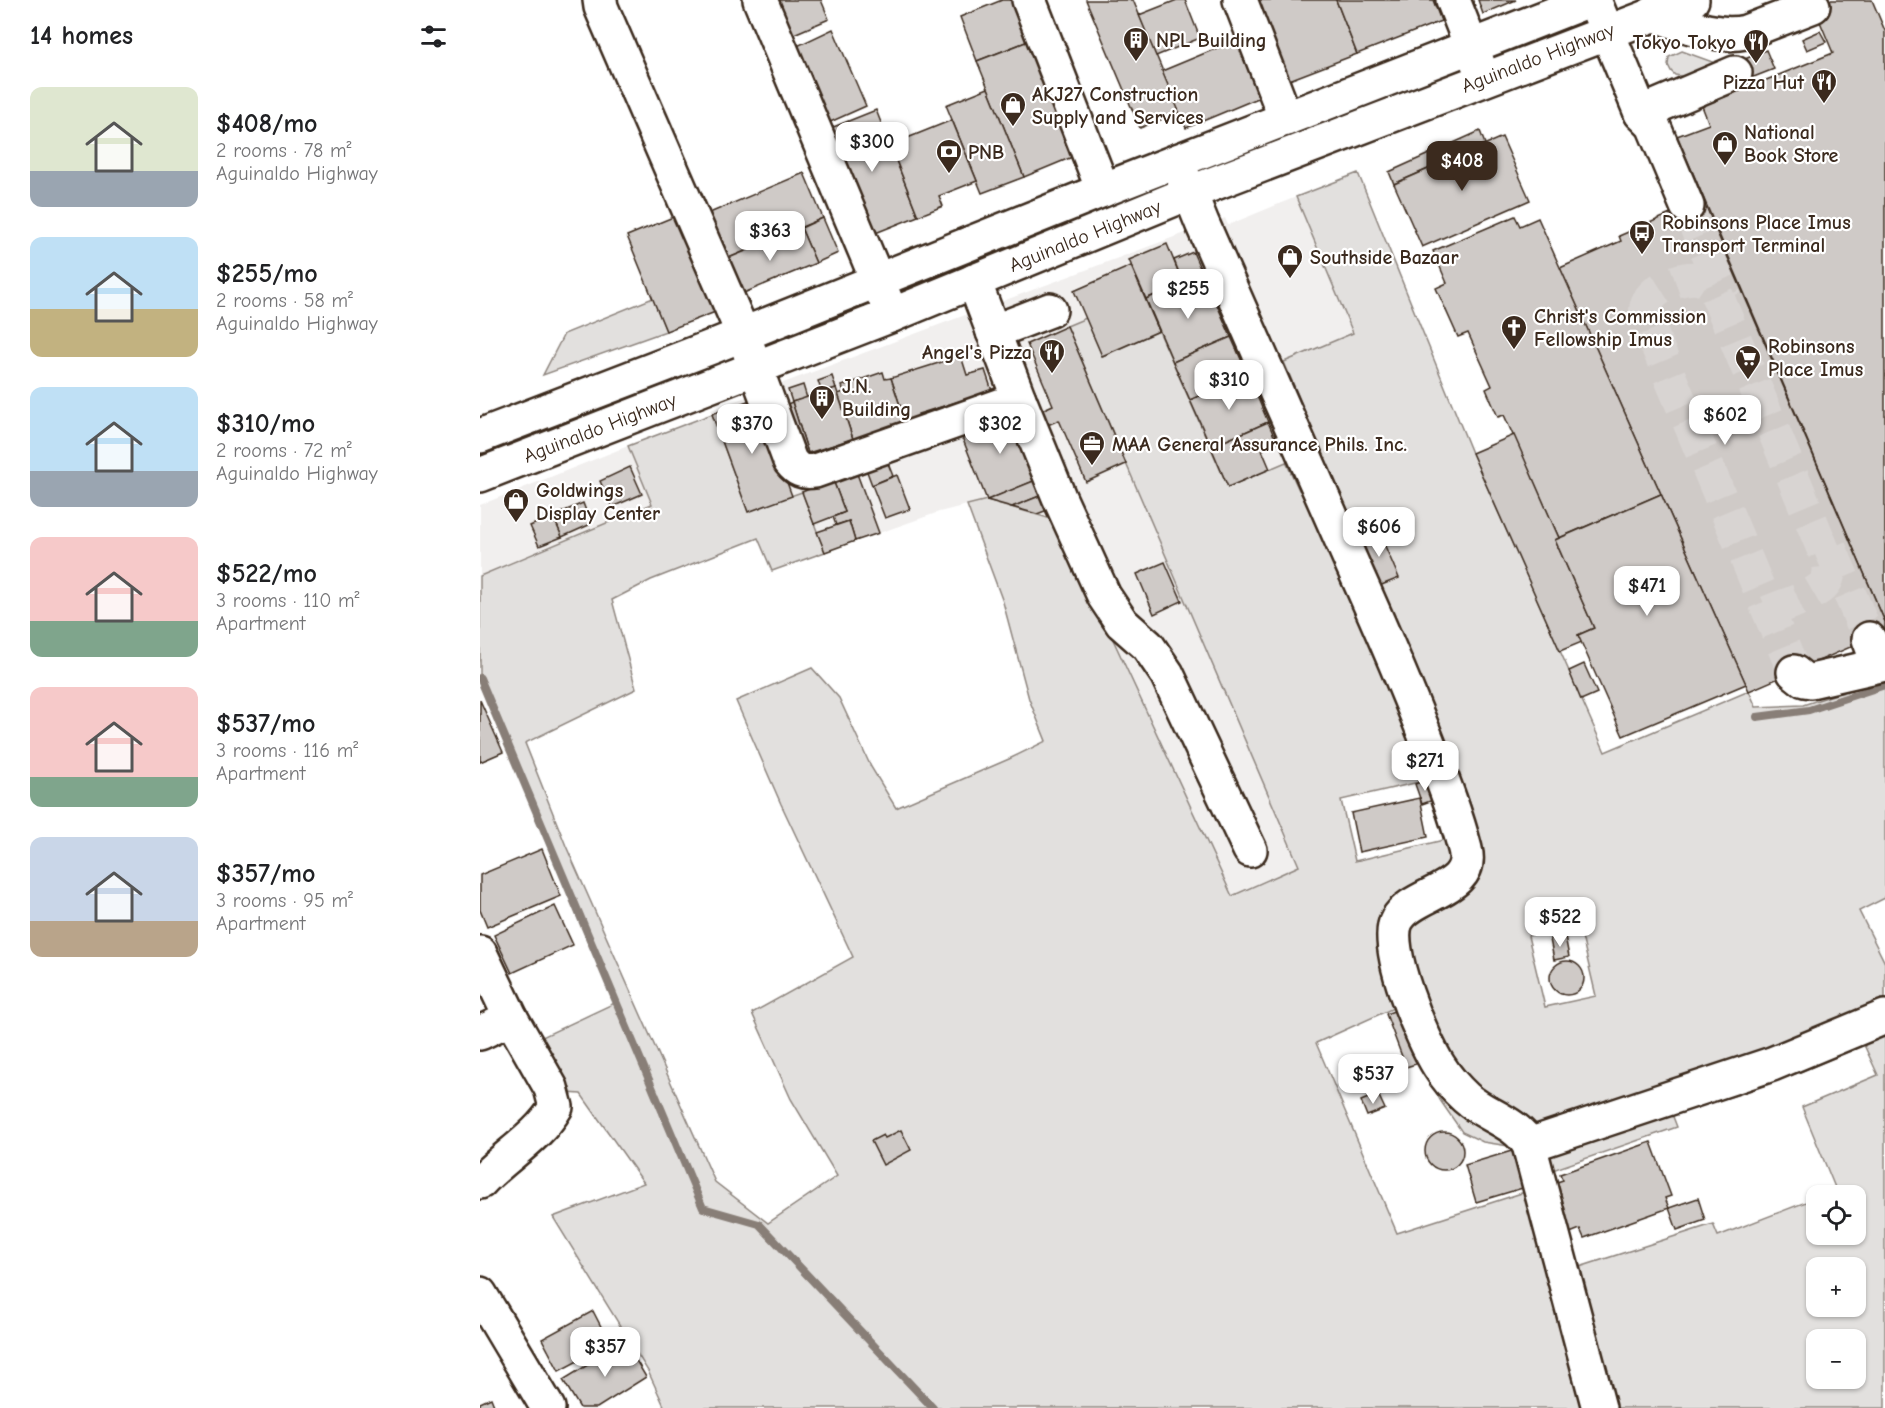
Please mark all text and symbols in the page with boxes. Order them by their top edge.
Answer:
street label: Aguinaldo Highway [1458,18,1618,98]
icon: filters [417,20,450,53]
text: 14 homes [30,21,133,51]
building icon: NPL Building [1121,25,1151,63]
restaurant icon: Tokyo Tokyo [1741,27,1771,65]
place label: NPL Building [1156,29,1267,52]
place label: Tokyo Tokyo [1633,31,1736,54]
restaurant icon: Pizza Hut [1809,67,1839,105]
place label: Pizza Hut [1723,71,1804,94]
place label: AKJ27 Construction Supply and Services [1032,83,1204,129]
shop icon: AKJ27 Construction Supply and Services [998,90,1028,128]
text: $408/mo [216,109,318,139]
icon: home [78,111,150,183]
place label: National Book Store [1744,121,1839,167]
pin: $300 [836,122,908,173]
shop icon: National Book Store [1710,129,1740,167]
text: $300 [850,130,894,153]
bank icon: PNB [934,137,964,175]
text: 2 rooms · 78 m² [216,139,352,162]
place label: PNB [968,141,1004,164]
pin: $408 [1426,141,1498,192]
text: $408 [1440,149,1484,172]
text: Aguinaldo Highway [216,162,378,185]
street label: Aguinaldo Highway [1006,195,1164,277]
pin: $363 [734,211,806,262]
place label: Robinsons Place Imus Transport Terminal [1662,211,1851,257]
bus stop icon: Robinsons Place Imus Transport Terminal [1627,218,1657,256]
text: $363 [749,219,791,242]
shop icon: Southside Bazaar [1275,242,1305,280]
place label: Southside Bazaar [1310,246,1458,269]
text: $255/mo [216,259,318,289]
icon: home [78,261,150,333]
pin: $255 [1152,269,1224,320]
text: $255 [1166,277,1210,300]
text: 2 rooms · 58 m² [216,289,353,312]
place label: Christ's Commission Fellowship Imus [1534,305,1706,351]
text: Aguinaldo Highway [216,312,378,335]
church icon: Christ's Commission Fellowship Imus [1499,313,1529,351]
place label: Robinsons Place Imus [1768,335,1863,381]
restaurant icon: Angel's Pizza [1037,337,1067,375]
place label: Angel's Pizza [922,341,1032,364]
supermarket icon: Robinsons Place Imus [1733,343,1763,381]
pin: $310 [1193,360,1265,411]
text: $310 [1208,368,1250,391]
place label: J.N. Building [842,375,911,421]
building icon: J.N. Building [807,383,837,421]
street label: Aguinaldo Highway [520,388,680,468]
pin: $602 [1689,395,1761,446]
text: $602 [1703,403,1747,426]
pin: $370 [716,404,788,455]
pin: $302 [964,404,1036,455]
text: $310/mo [216,409,315,439]
icon: home [78,411,150,483]
text: $370 [731,412,773,435]
text: $302 [978,412,1022,435]
office icon: MAA General Assurance Phils. Inc. [1077,429,1107,467]
place label: MAA General Assurance Phils. Inc. [1112,433,1407,456]
text: 2 rooms · 72 m² [216,439,352,462]
text: Aguinaldo Highway [216,462,378,485]
place label: Goldwings Display Center [536,479,660,525]
shop icon: Goldwings Display Center [501,486,531,524]
pin: $606 [1343,507,1415,558]
text: $606 [1357,515,1401,538]
text: $522/mo [216,559,317,589]
icon: home [78,561,150,633]
pin: $471 [1611,566,1683,617]
text: $471 [1628,574,1666,597]
text: 3 rooms · 110 m² [216,589,360,612]
text: Apartment [216,612,306,635]
text: $537/mo [216,709,316,739]
icon: home [78,711,150,783]
text: 3 rooms · 116 m² [216,739,358,762]
pin: $271 [1389,741,1461,792]
text: $271 [1406,749,1444,772]
text: Apartment [216,762,306,785]
text: $357/mo [216,859,316,889]
icon: home [78,861,150,933]
text: 3 rooms · 95 m² [216,889,353,912]
pin: $522 [1524,897,1596,948]
text: $522 [1539,905,1581,928]
text: Apartment [216,912,306,935]
pin: $537 [1337,1054,1409,1105]
text: $537 [1352,1062,1394,1085]
map controls [1806,1185,1866,1389]
button: locate [1806,1185,1866,1245]
button: + [1806,1257,1866,1317]
pin: $357 [569,1327,641,1378]
button: − [1806,1329,1866,1389]
text: $357 [584,1335,626,1358]

